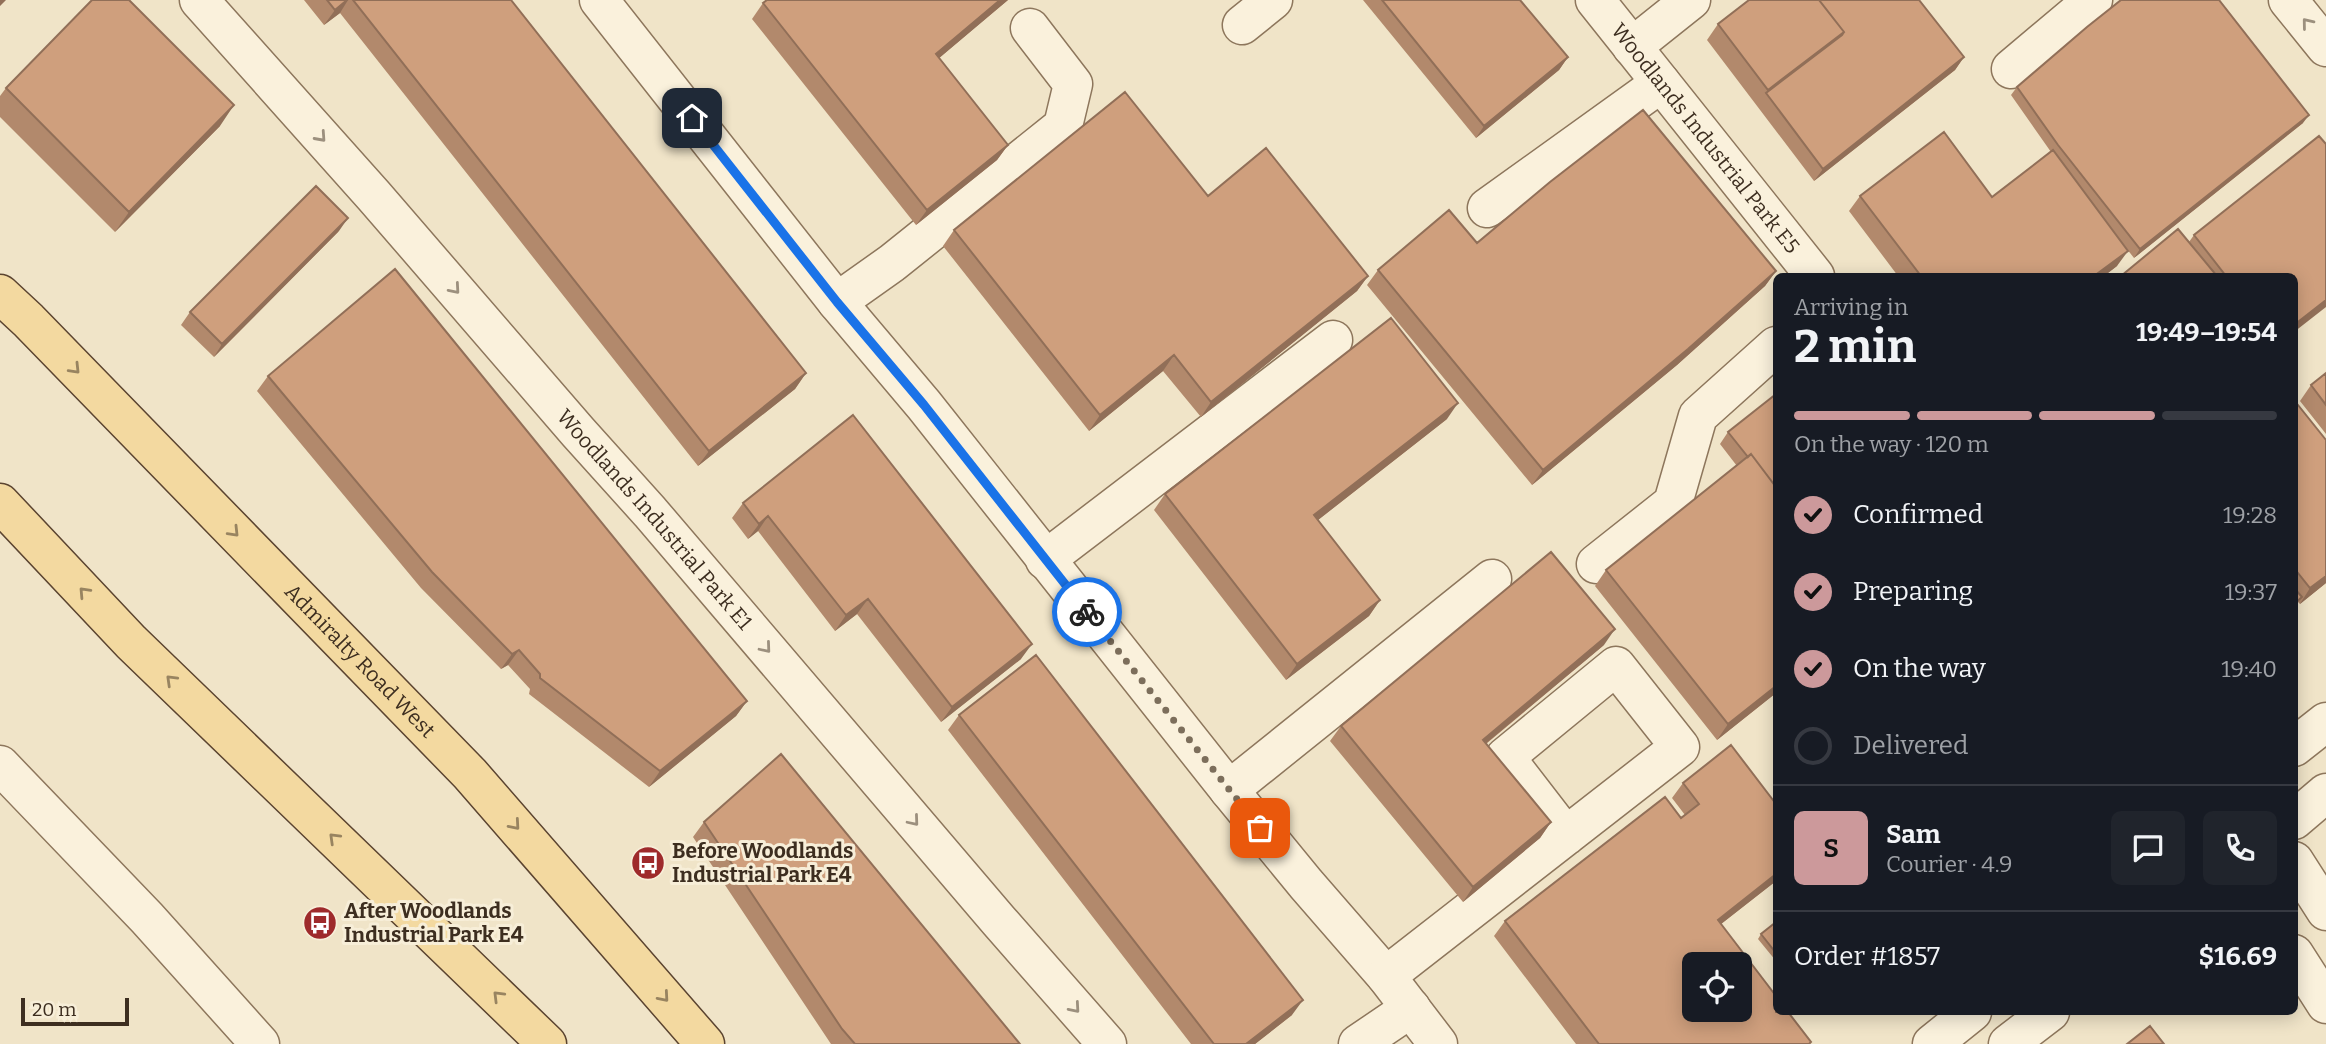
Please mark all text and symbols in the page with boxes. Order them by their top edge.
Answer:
street label: Woodlands Industrial Park E5 [1606,18,1805,259]
one-way arrow [2303,19,2316,31]
pin [662,88,722,148]
icon: home [673,99,711,137]
one-way arrow [313,128,325,141]
one-way arrow [447,281,459,294]
text: Arriving in [1794,293,1908,321]
text: 19:49–19:54 [2136,317,2277,348]
text: 2 min [1794,319,1916,374]
one-way arrow [67,361,80,374]
street label: Woodlands Industrial Park E1 [551,404,758,636]
text: On the way · 120 m [1794,430,1989,458]
icon: check [1794,496,1832,534]
text: Confirmed [1853,499,1983,530]
text: 19:28 [2223,501,2277,529]
one-way arrow [225,524,238,537]
icon: check [1794,573,1832,611]
text: Preparing [1853,576,1973,607]
courier [1052,577,1122,647]
street label: Admiralty Road West [279,578,441,744]
text: 19:37 [2225,578,2277,606]
one-way arrow [80,587,93,600]
icon: bike [1068,593,1106,631]
one-way arrow [758,640,770,653]
icon: check [1794,650,1832,688]
text: On the way [1853,653,1986,684]
text: 19:40 [2221,655,2277,683]
one-way arrow [166,676,179,689]
text: Delivered [1853,730,1968,761]
pin [1230,798,1290,858]
icon: bag [1241,809,1279,847]
button: chat [2111,811,2185,885]
button: phone [2203,811,2277,885]
one-way arrow [906,813,918,826]
one-way arrow [507,817,519,830]
text: Sam [1886,819,1941,850]
one-way arrow [330,833,343,846]
text: S [1823,833,1839,864]
place label: Before Woodlands Industrial Park E4 [672,838,853,888]
bus stop icon: Before Woodlands Industrial Park E4 [629,844,667,882]
text: Courier · 4.9 [1886,850,2013,878]
place label: After Woodlands Industrial Park E4 [344,898,524,948]
bus stop icon: After Woodlands Industrial Park E4 [301,904,339,942]
text: Order #1857 [1794,941,1940,972]
text: $16.69 [2199,941,2277,972]
map controls [1682,952,1752,1022]
button: locate [1682,952,1752,1022]
one-way arrow [656,989,668,1002]
one-way arrow [493,992,506,1005]
scale bar [21,995,130,1027]
text: 20 m [32,998,76,1021]
one-way arrow [1067,999,1079,1012]

